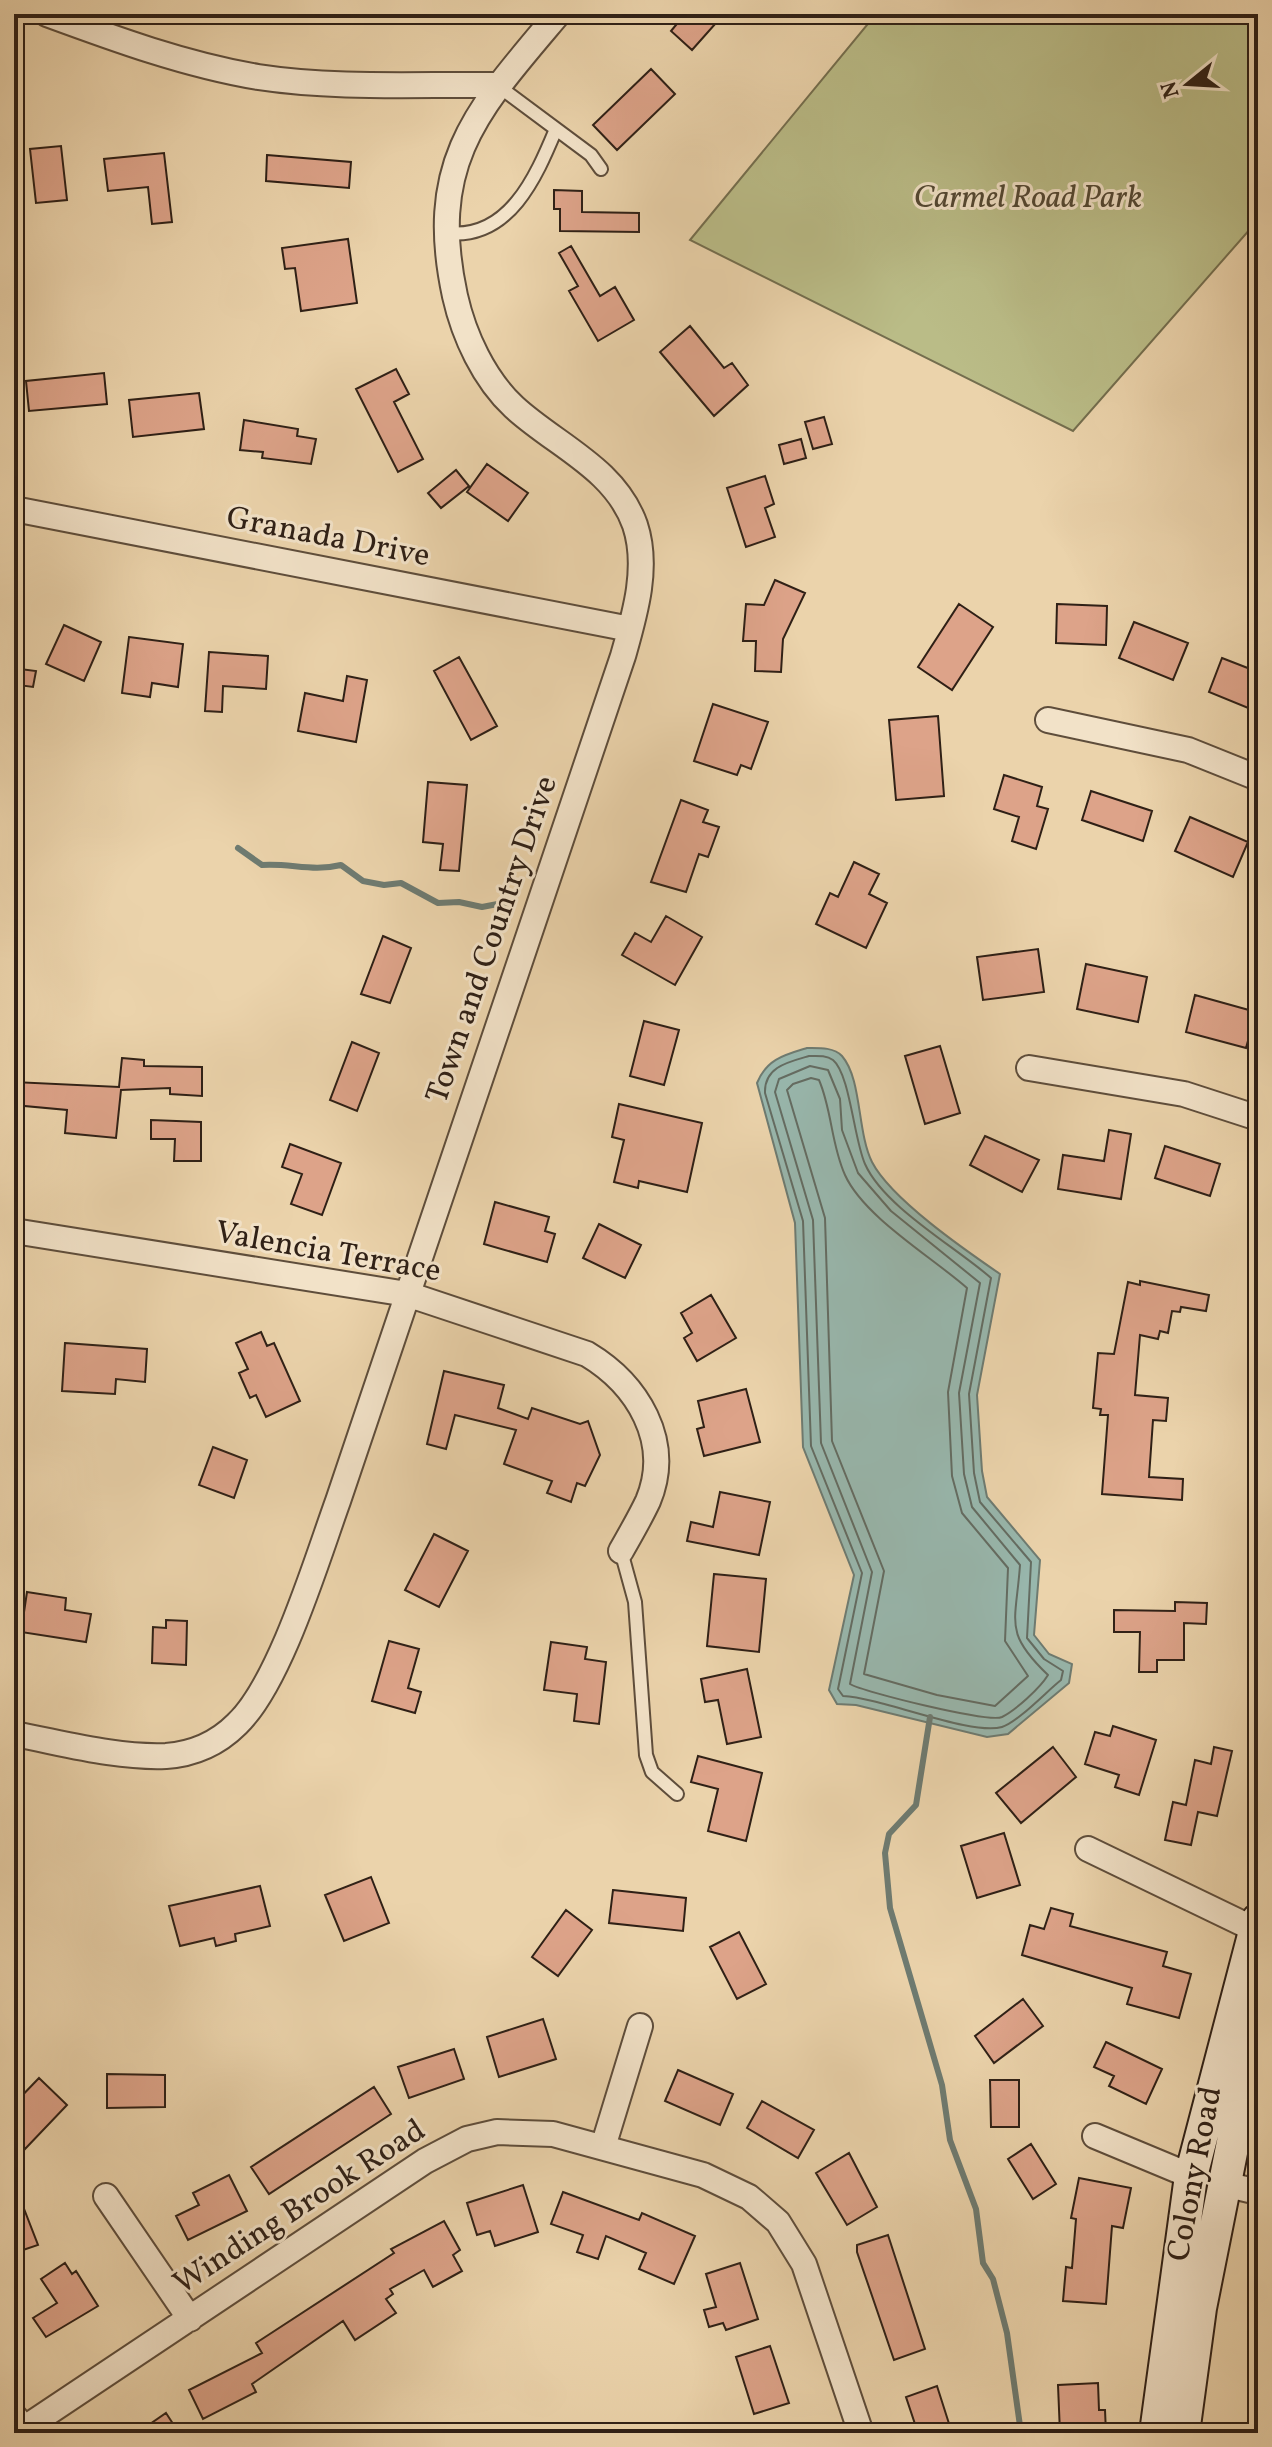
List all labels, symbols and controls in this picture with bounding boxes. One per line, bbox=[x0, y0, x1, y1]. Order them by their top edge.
north arrow bbox=[1148, 44, 1228, 124]
text: N bbox=[1154, 77, 1189, 102]
park label: Carmel Road Park bbox=[914, 177, 1142, 221]
street label: Granada Drive bbox=[223, 497, 433, 579]
street label: Town and Country Drive bbox=[416, 770, 570, 1110]
street label: Valencia Terrace bbox=[212, 1212, 444, 1294]
street label: Colony Road bbox=[1158, 2083, 1234, 2265]
street label: Winding Brook Road bbox=[165, 2110, 435, 2306]

